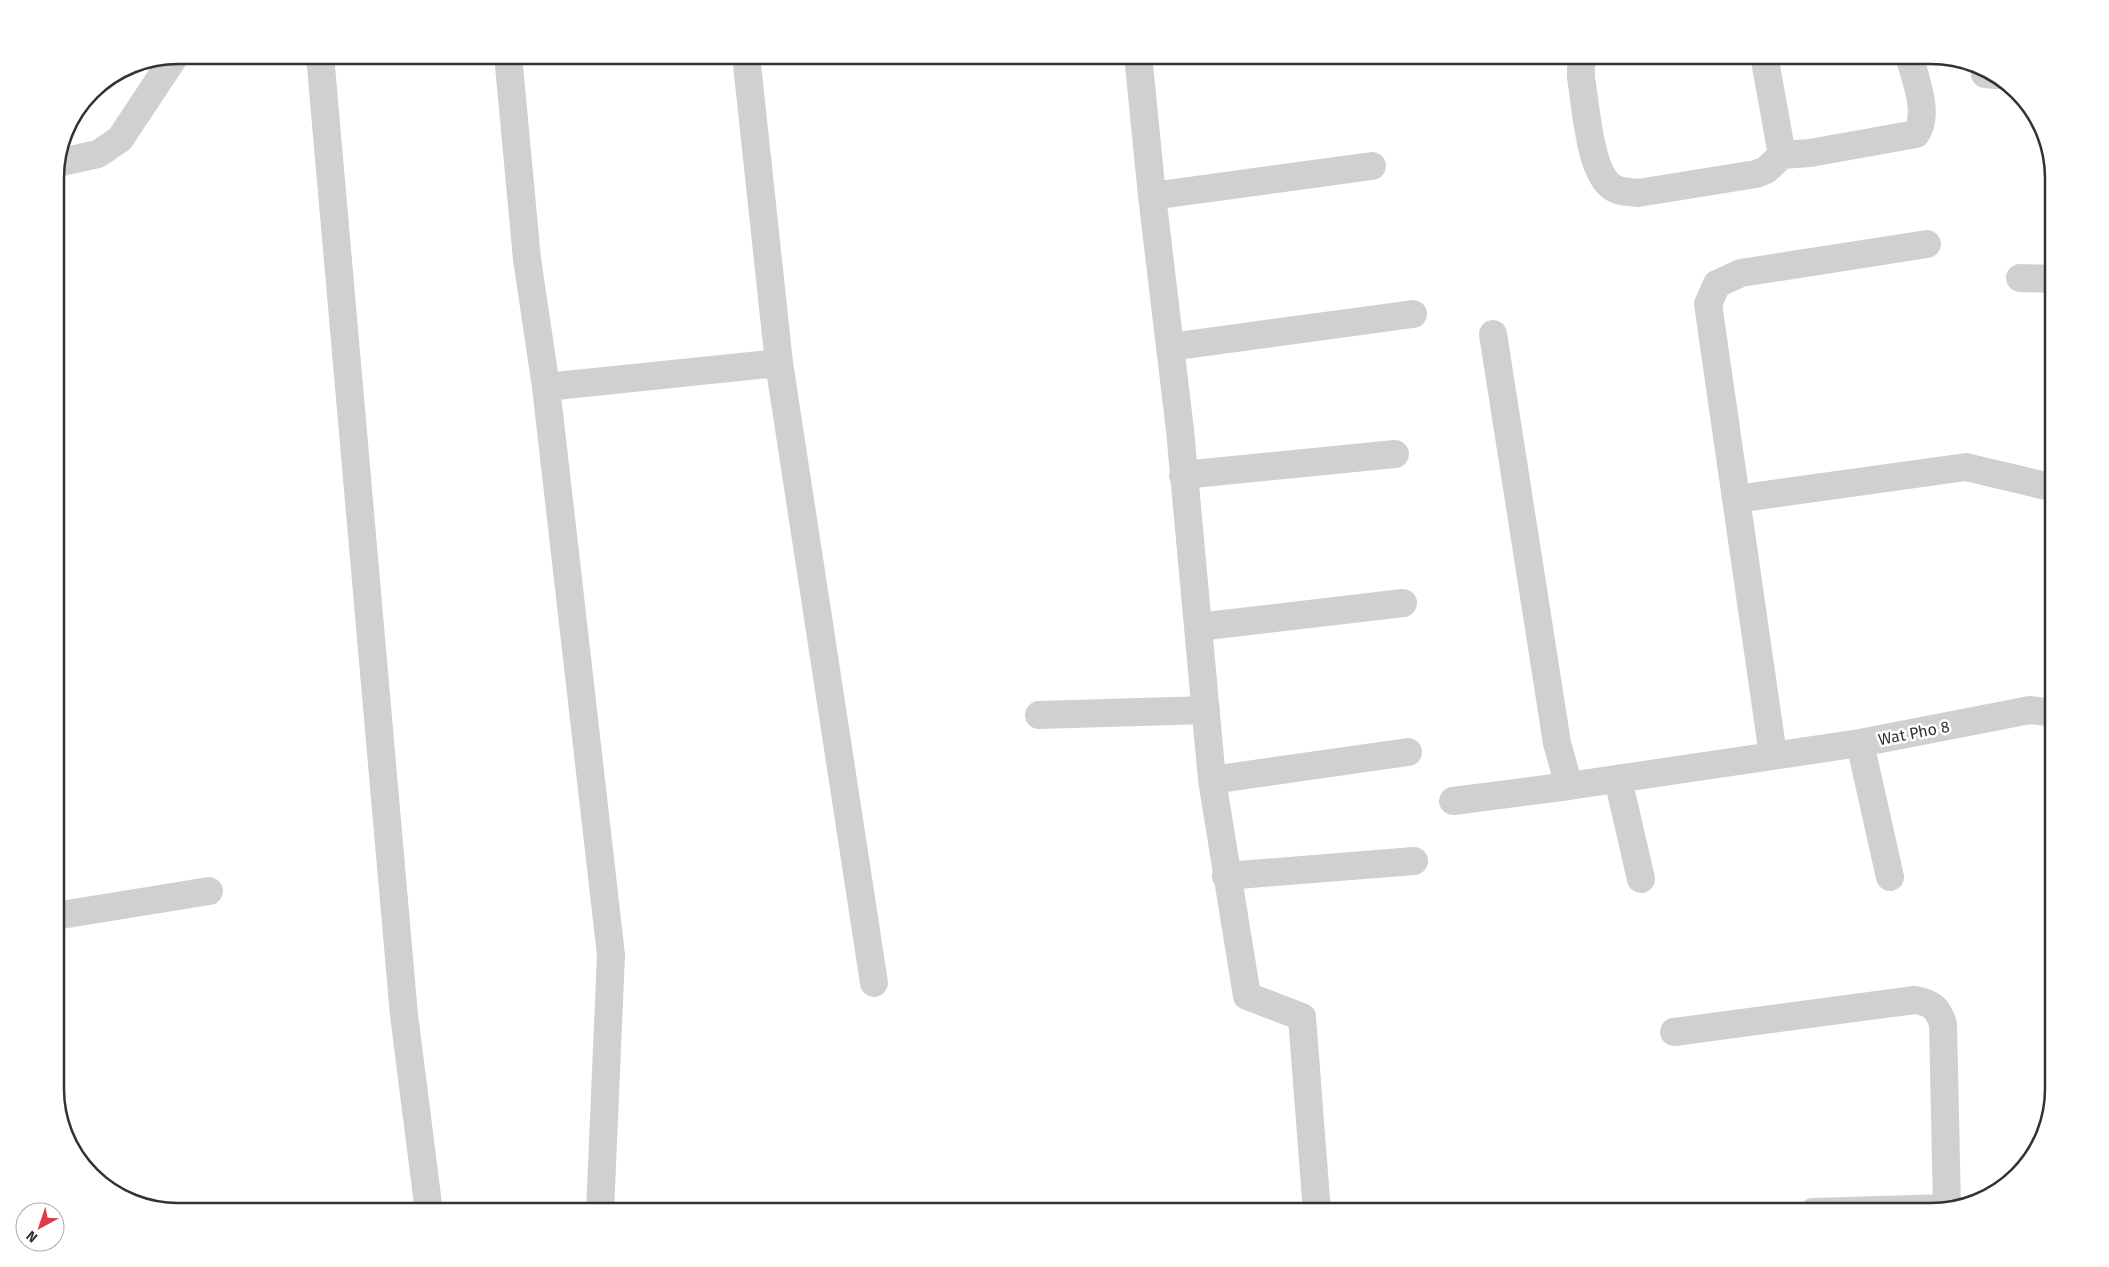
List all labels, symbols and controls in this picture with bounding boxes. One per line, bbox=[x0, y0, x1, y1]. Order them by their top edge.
street label: Wat Pho 8 bbox=[1877, 717, 1951, 749]
north arrow bbox=[15, 1202, 65, 1252]
text: N bbox=[23, 1227, 41, 1246]

